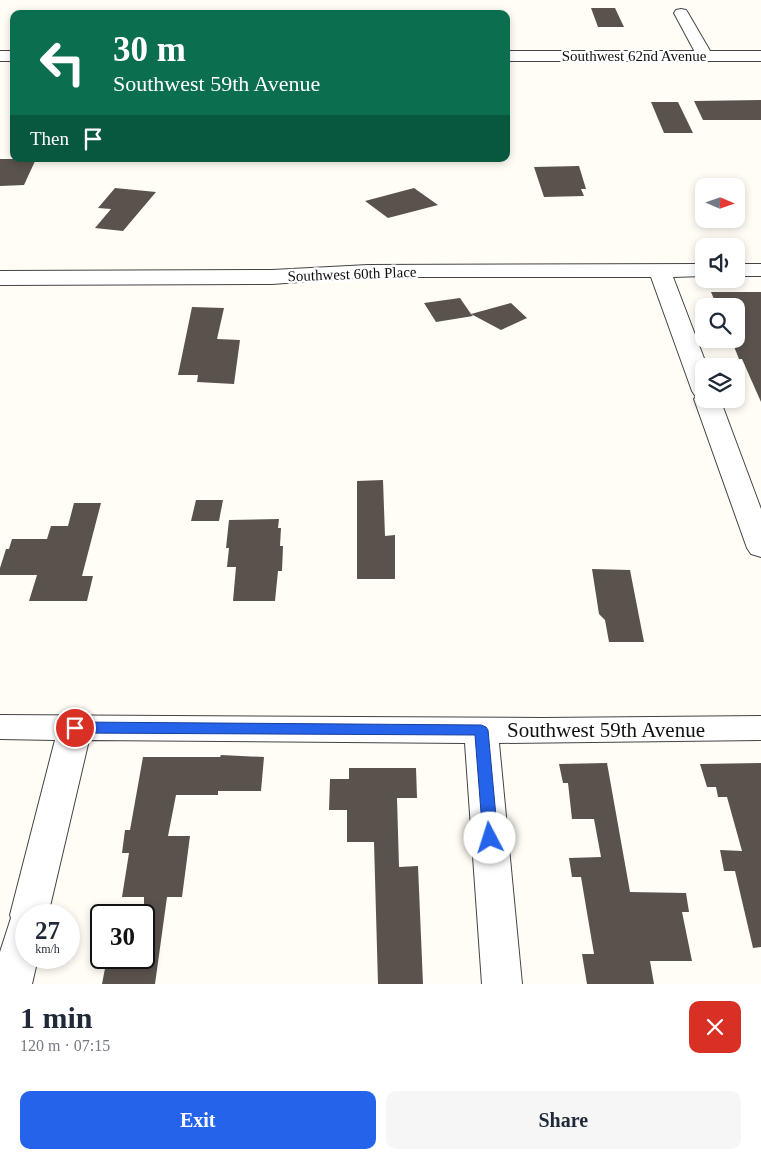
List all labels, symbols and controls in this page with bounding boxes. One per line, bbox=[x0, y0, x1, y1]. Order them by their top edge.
icon: left bbox=[30, 30, 95, 95]
text: 30 m bbox=[113, 30, 186, 69]
street label: Southwest 62nd Avenue bbox=[562, 48, 707, 64]
text: Southwest 59th Avenue bbox=[113, 71, 320, 96]
icon: arrive bbox=[79, 125, 107, 153]
text: Then bbox=[30, 128, 69, 149]
north arrow bbox=[695, 178, 745, 228]
map controls bbox=[695, 178, 745, 408]
button: sound bbox=[695, 238, 745, 288]
street label: Southwest 60th Place bbox=[287, 264, 417, 284]
button: search bbox=[695, 298, 745, 348]
button: layers bbox=[695, 358, 745, 408]
pin bbox=[54, 707, 96, 749]
icon: arrive bbox=[61, 714, 89, 742]
street label: Southwest 59th Avenue bbox=[507, 718, 705, 742]
position arrow bbox=[463, 811, 515, 863]
speed limit sign: 30 bbox=[90, 904, 155, 969]
text: 27 bbox=[35, 917, 60, 944]
text: km/h bbox=[35, 942, 60, 956]
text: 1 min bbox=[20, 1001, 93, 1034]
button: close bbox=[689, 1001, 741, 1053]
text: 120 m · 07:15 bbox=[20, 1037, 110, 1054]
button: Exit bbox=[20, 1091, 376, 1149]
button: Share bbox=[386, 1091, 741, 1149]

